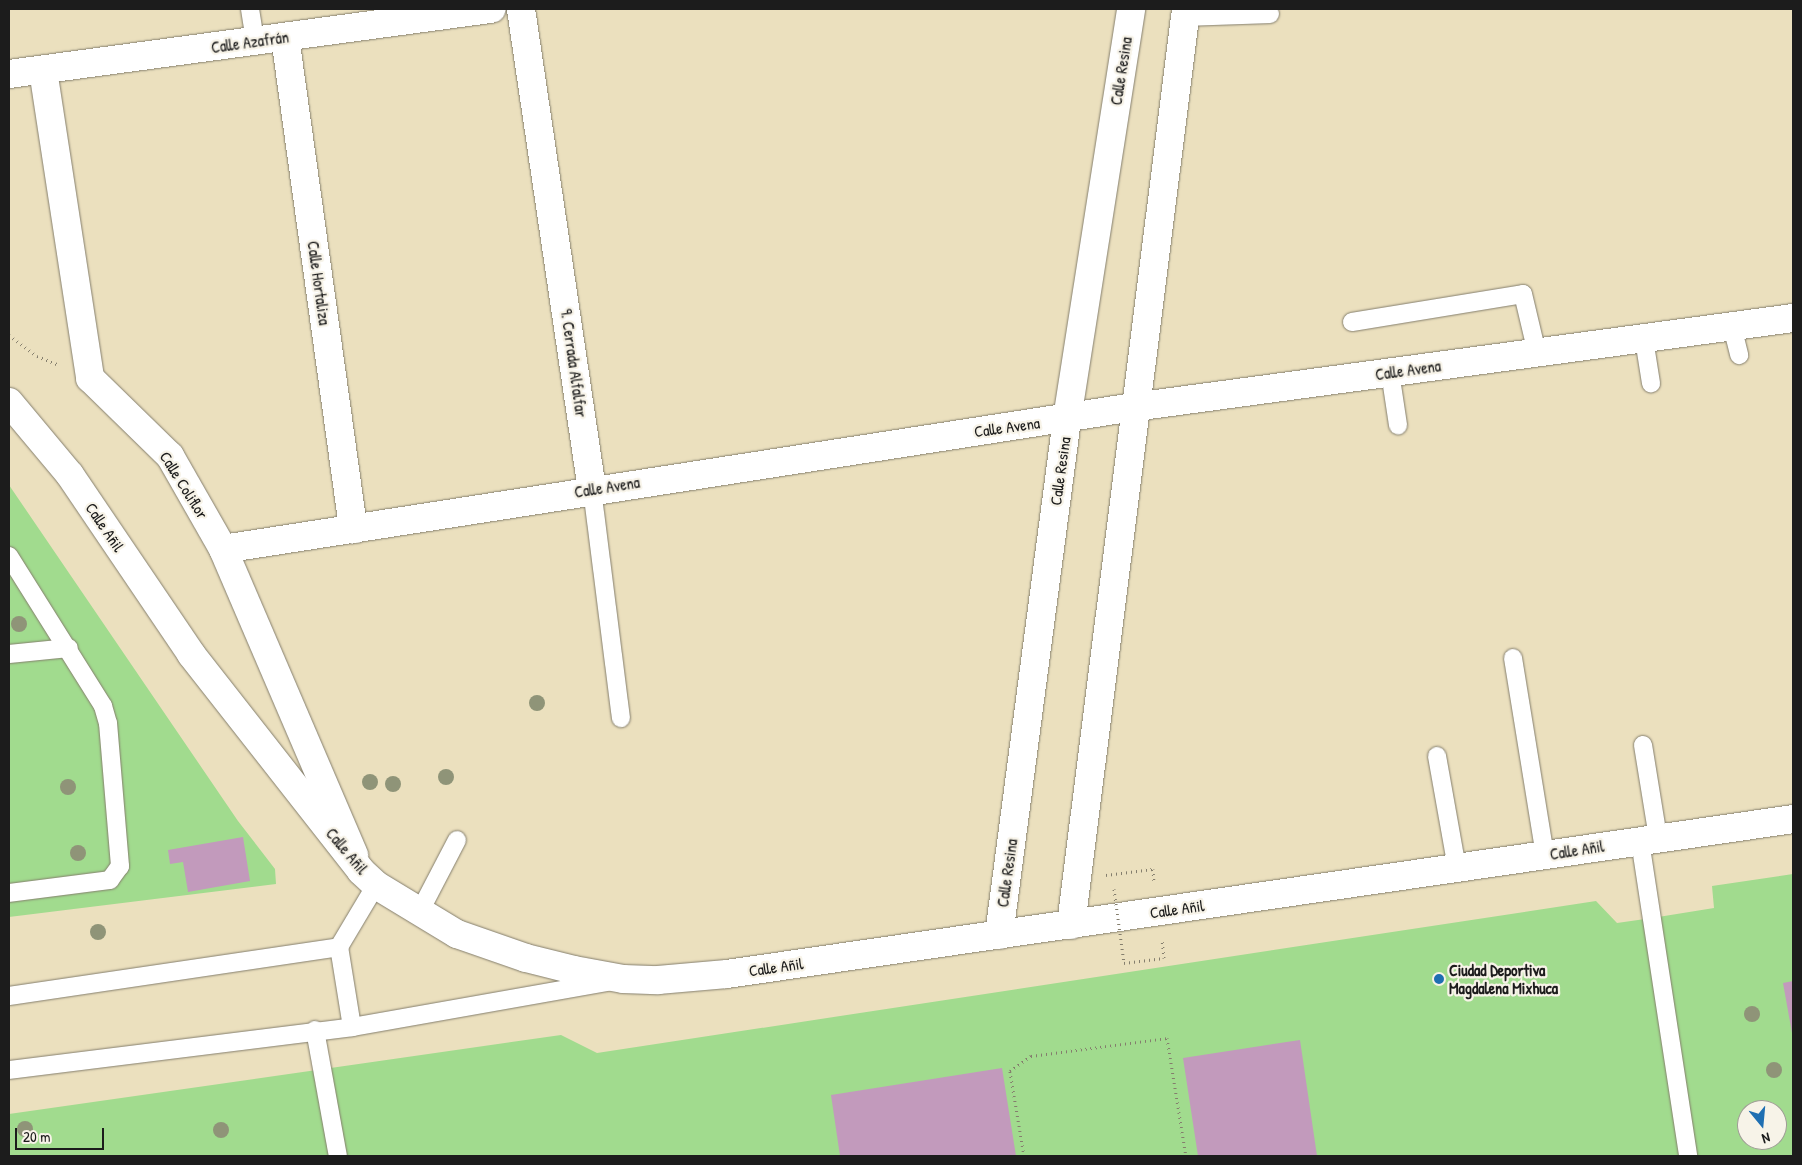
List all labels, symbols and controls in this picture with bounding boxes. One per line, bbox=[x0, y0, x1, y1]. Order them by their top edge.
street label: Calle Azafrán bbox=[210, 27, 290, 57]
street label: Calle Resina bbox=[1106, 35, 1136, 107]
street label: Calle Hortaliza bbox=[304, 240, 334, 326]
street label: 9. Cerrada Alfalfar bbox=[557, 307, 591, 419]
street label: Calle Avena bbox=[1374, 356, 1442, 384]
street label: Calle Avena bbox=[973, 413, 1041, 441]
street label: Calle Resina bbox=[1046, 436, 1074, 506]
street label: Calle Coliflor bbox=[156, 448, 212, 522]
street label: Calle Avena bbox=[573, 472, 641, 502]
street label: Calle Añil bbox=[82, 499, 128, 555]
street label: Calle Añil bbox=[322, 824, 372, 878]
street label: Calle Añil bbox=[1548, 836, 1606, 864]
street label: Calle Resina bbox=[993, 838, 1021, 908]
street label: Calle Añil bbox=[1148, 896, 1206, 922]
street label: Calle Añil bbox=[747, 954, 805, 980]
place label: Ciudad Deportiva Magdalena Mixhuca bbox=[1449, 960, 1558, 998]
marker: Ciudad Deportiva Magdalena Mixhuca bbox=[1433, 973, 1445, 985]
north arrow bbox=[1737, 1100, 1787, 1150]
scale bar bbox=[18, 1118, 106, 1150]
text: 20 m bbox=[23, 1126, 50, 1147]
text: N bbox=[1760, 1129, 1773, 1149]

